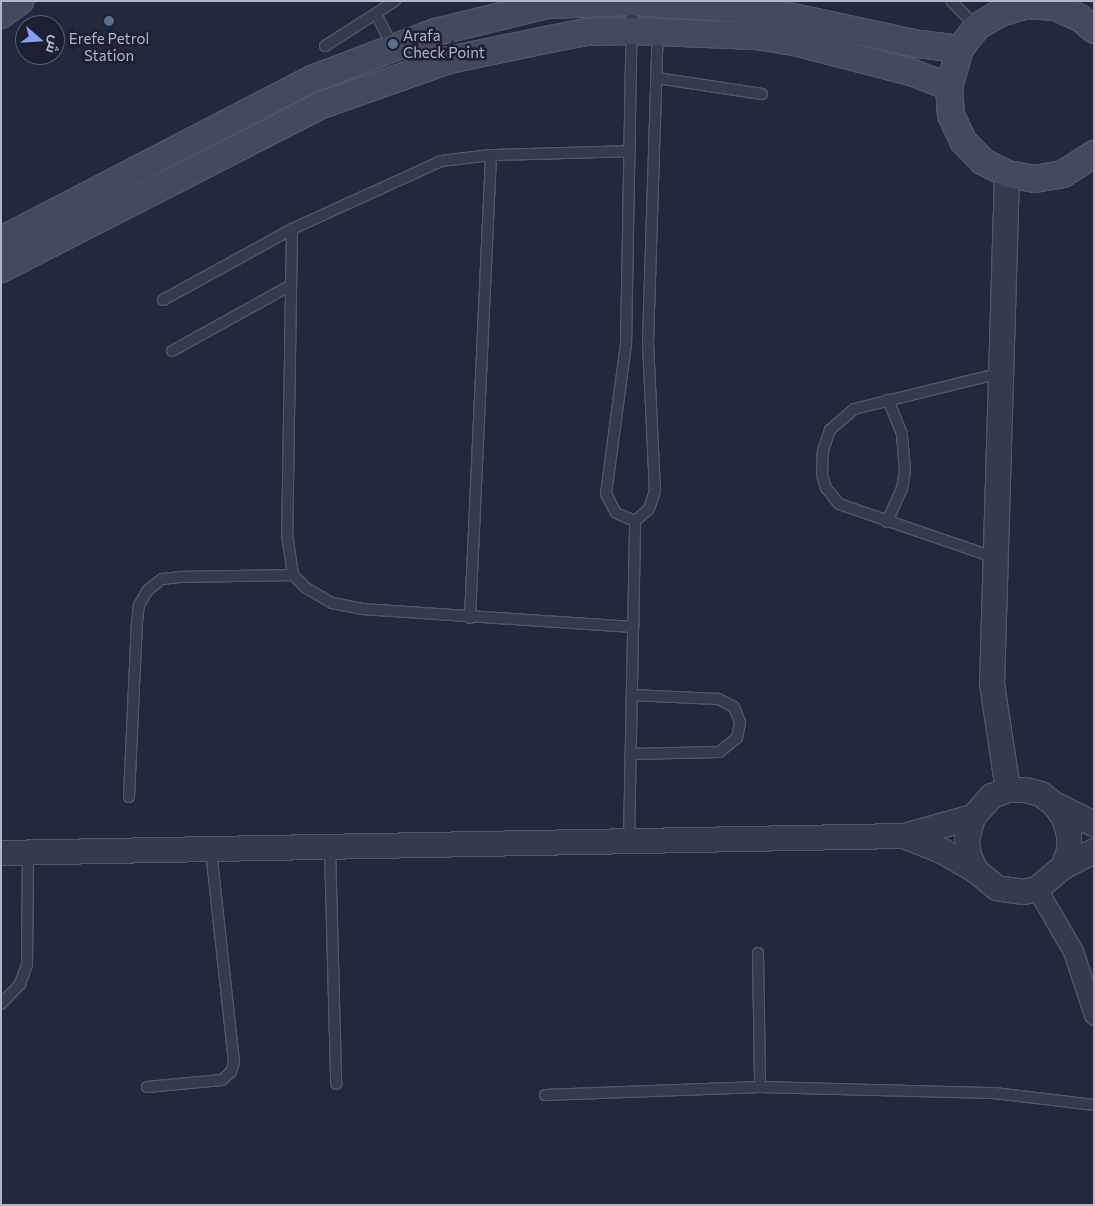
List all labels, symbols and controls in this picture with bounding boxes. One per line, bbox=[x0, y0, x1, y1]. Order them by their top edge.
north arrow bbox=[15, 15, 65, 65]
marker: Erefe Petrol Station bbox=[103, 15, 115, 27]
place label: Arafa Check Point bbox=[403, 26, 485, 61]
place label: Erefe Petrol Station bbox=[69, 29, 149, 64]
text: ش bbox=[43, 33, 65, 56]
marker: Arafa Check Point bbox=[387, 38, 399, 50]

